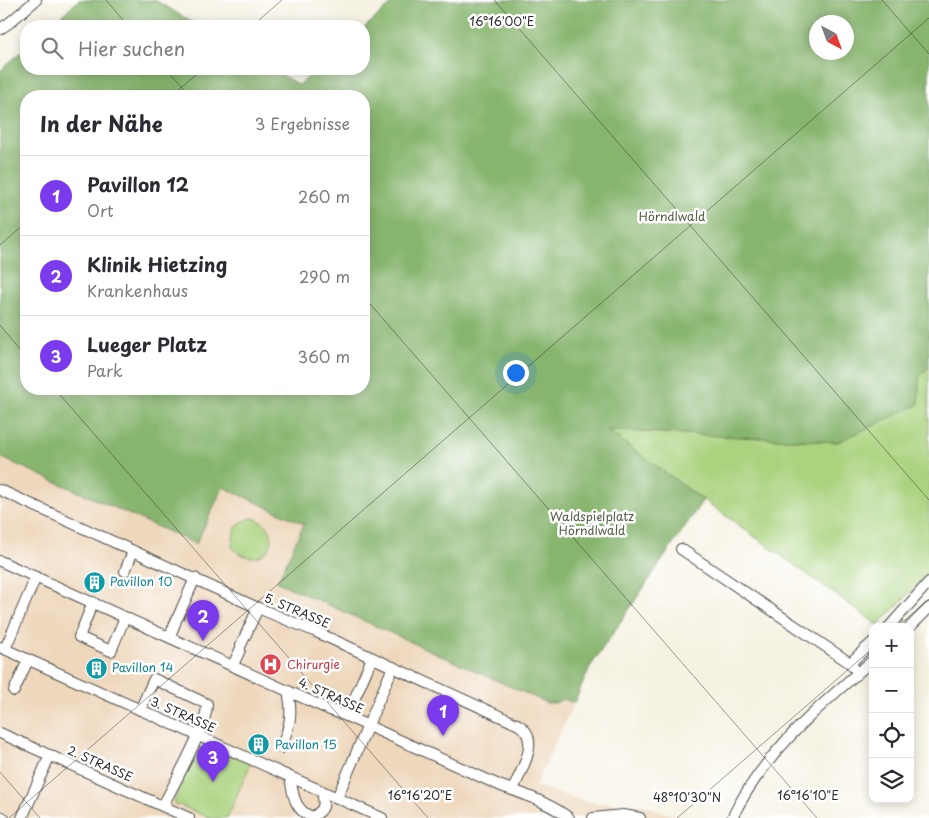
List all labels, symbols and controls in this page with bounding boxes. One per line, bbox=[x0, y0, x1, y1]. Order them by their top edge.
text: 16°16'00"E bbox=[470, 12, 534, 30]
north arrow bbox=[809, 15, 854, 60]
search box bbox=[20, 20, 370, 75]
icon: search bbox=[38, 34, 66, 62]
text: Hier suchen bbox=[78, 34, 185, 62]
text: In der Nähe bbox=[40, 107, 162, 139]
text: 3 Ergebnisse bbox=[255, 111, 350, 135]
text: Pavillon 12 bbox=[87, 170, 189, 198]
text: 1 bbox=[52, 184, 60, 208]
text: 260 m bbox=[298, 184, 350, 208]
text: Ort bbox=[87, 198, 114, 222]
park label: Hörndlwald bbox=[639, 207, 706, 225]
text: Klinik Hietzing bbox=[87, 250, 227, 278]
text: 2 bbox=[50, 264, 62, 288]
text: 290 m bbox=[299, 264, 350, 288]
text: Krankenhaus bbox=[87, 278, 188, 302]
text: Lueger Platz bbox=[87, 330, 207, 358]
text: 3 bbox=[51, 344, 61, 368]
text: 360 m bbox=[298, 344, 350, 368]
text: Park bbox=[87, 358, 123, 382]
your location bbox=[503, 360, 529, 386]
park label: Waldspielplatz Hörndlwald bbox=[550, 507, 634, 539]
building icon: Pavillon 10 bbox=[82, 570, 106, 594]
place label: Pavillon 10 bbox=[110, 572, 172, 590]
street label: 5. STRASSE bbox=[262, 588, 333, 632]
pin: 2 bbox=[187, 600, 219, 641]
map controls bbox=[869, 623, 914, 803]
button: + bbox=[869, 623, 914, 668]
hospital icon: Chirurgie bbox=[259, 653, 283, 677]
place label: Chirurgie bbox=[287, 655, 340, 673]
building icon: Pavillon 14 bbox=[84, 656, 108, 680]
place label: Pavillon 14 bbox=[112, 658, 173, 676]
button: − bbox=[869, 668, 914, 713]
street label: 4. STRASSE bbox=[296, 673, 367, 718]
street label: 3. STRASSE bbox=[148, 692, 219, 737]
pin: 1 bbox=[427, 695, 459, 736]
button: locate bbox=[869, 713, 914, 758]
building icon: Pavillon 15 bbox=[247, 733, 271, 757]
place label: Pavillon 15 bbox=[275, 735, 337, 753]
street label: 2. STRASSE bbox=[65, 741, 136, 786]
pin: 3 bbox=[197, 741, 229, 782]
button: layers bbox=[869, 758, 914, 803]
text: 16°16'20"E bbox=[388, 786, 452, 804]
text: 16°16'10"E bbox=[777, 786, 839, 804]
text: 48°10'30"N bbox=[653, 788, 721, 806]

